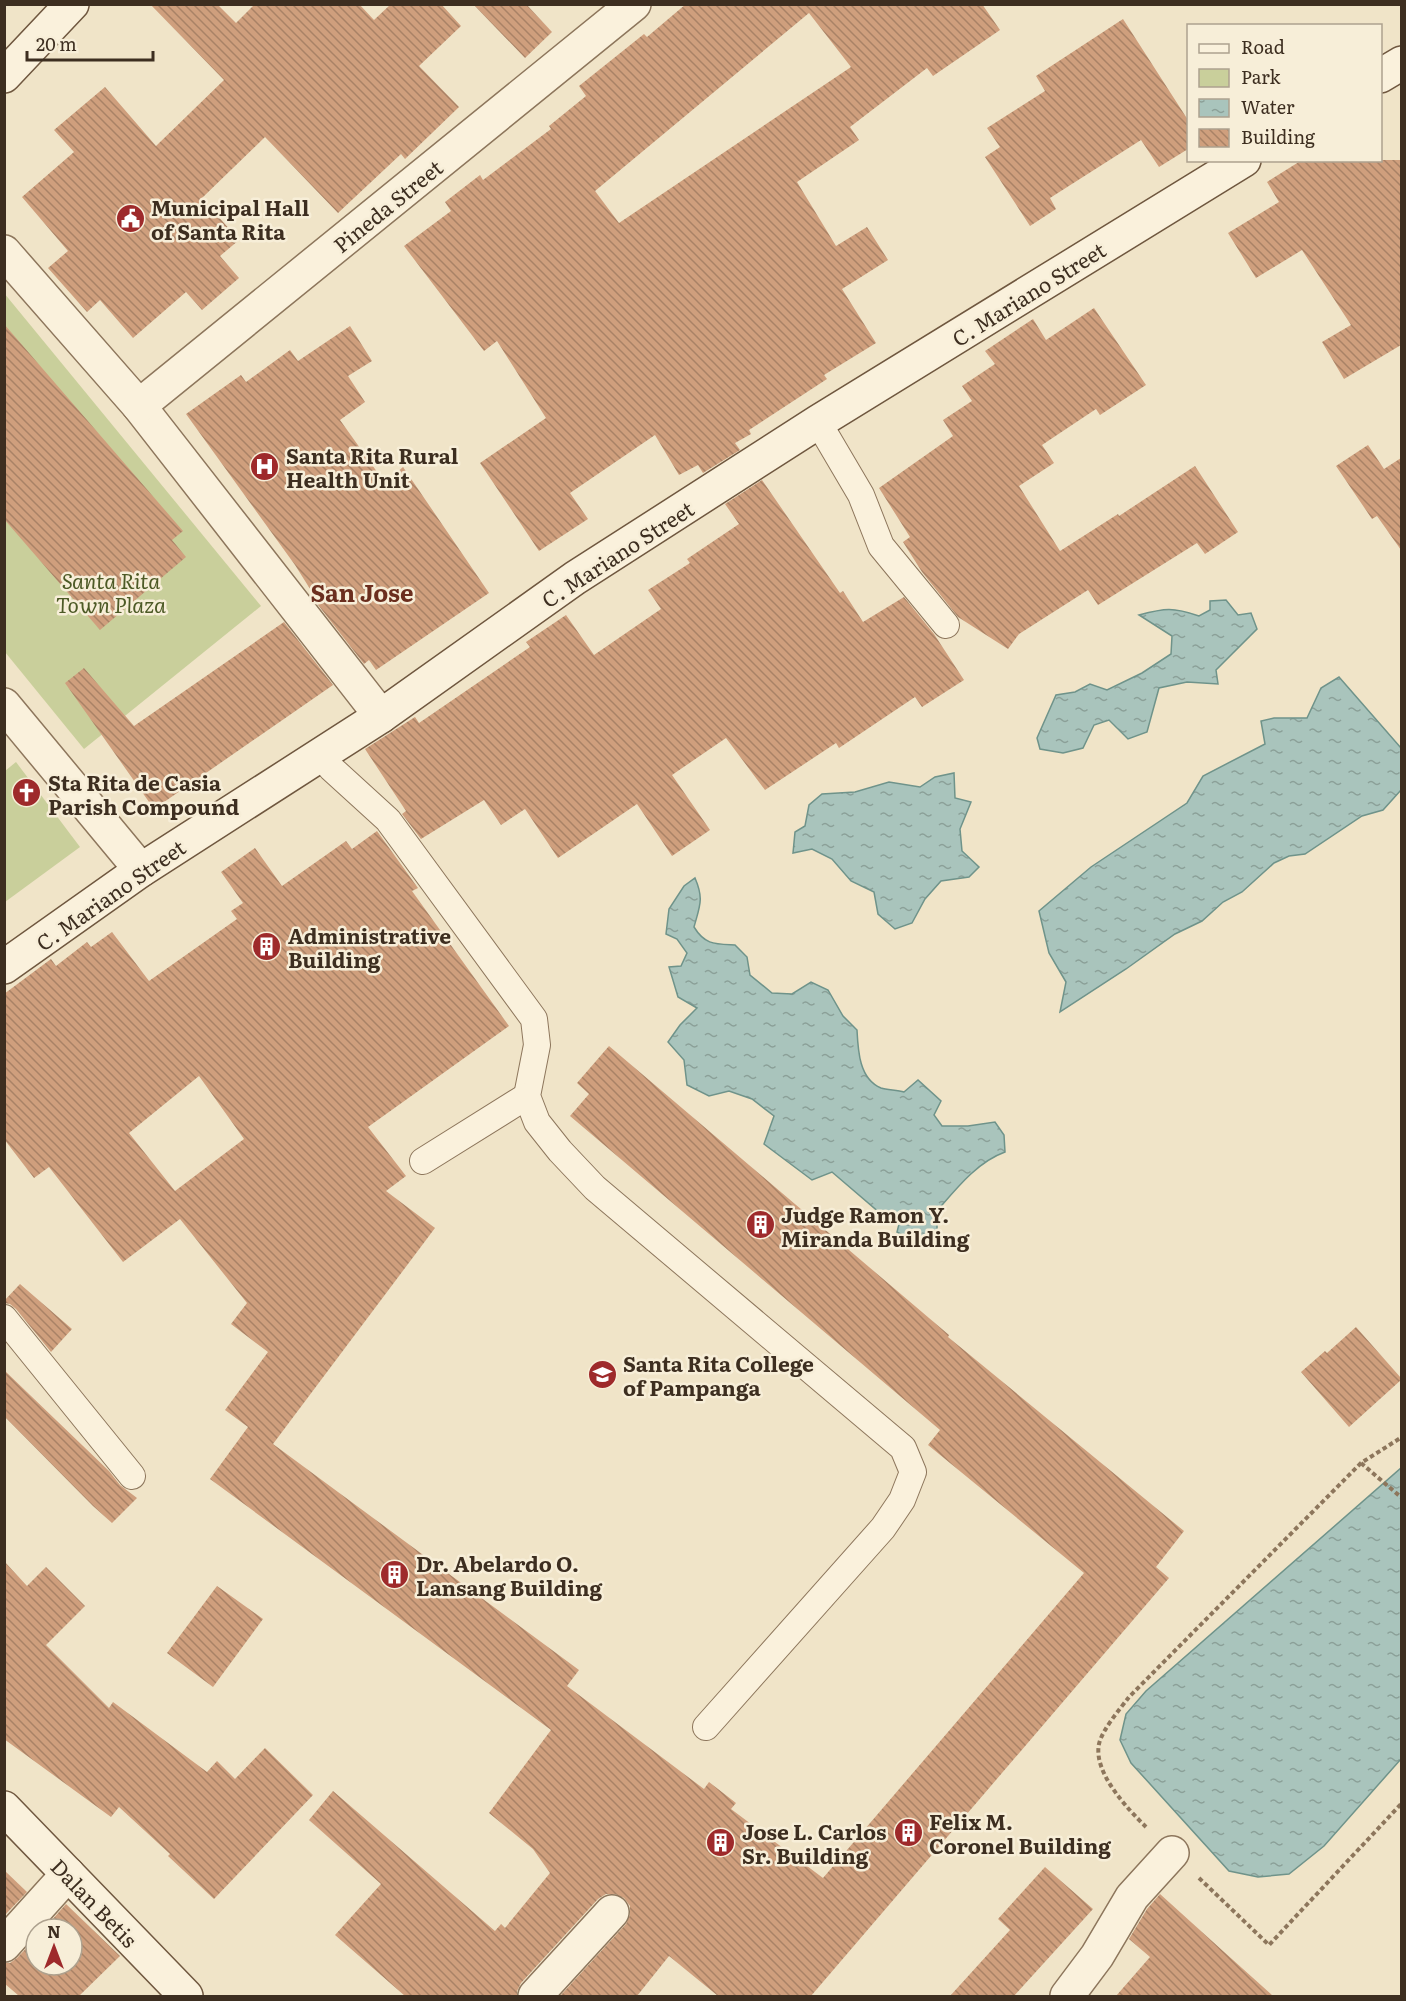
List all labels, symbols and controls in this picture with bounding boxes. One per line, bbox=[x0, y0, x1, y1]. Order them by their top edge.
scale bar bbox=[27, 24, 153, 62]
legend bbox=[1187, 24, 1382, 162]
text: 20 m bbox=[36, 30, 77, 57]
text: Road bbox=[1241, 33, 1285, 60]
text: Park bbox=[1241, 63, 1282, 90]
text: Water bbox=[1241, 93, 1295, 120]
text: Building bbox=[1241, 123, 1316, 150]
street label: Pineda Street bbox=[326, 151, 449, 259]
place label: Municipal Hall of Santa Rita bbox=[151, 191, 310, 246]
public building icon: Municipal Hall of Santa Rita bbox=[114, 202, 146, 234]
street label: C. Mariano Street bbox=[945, 233, 1111, 353]
place label: Santa Rita Rural Health Unit bbox=[286, 439, 459, 494]
hospital icon: Santa Rita Rural Health Unit bbox=[249, 450, 281, 482]
street label: C. Mariano Street bbox=[535, 492, 700, 614]
park label: Santa Rita Town Plaza bbox=[56, 564, 166, 619]
district label: San Jose bbox=[310, 574, 414, 609]
place label: Sta Rita de Casia Parish Compound bbox=[48, 766, 240, 821]
church icon: Sta Rita de Casia Parish Compound bbox=[11, 777, 43, 809]
street label: C. Mariano Street bbox=[29, 831, 191, 957]
place label: Administrative Building bbox=[288, 919, 451, 974]
building icon: Administrative Building bbox=[251, 930, 283, 962]
place label: Judge Ramon Y. Miranda Building bbox=[781, 1198, 970, 1253]
building icon: Judge Ramon Y. Miranda Building bbox=[744, 1209, 776, 1241]
place label: Santa Rita College of Pampanga bbox=[623, 1347, 814, 1402]
school or university icon: Santa Rita College of Pampanga bbox=[586, 1358, 618, 1390]
place label: Dr. Abelardo O. Lansang Building bbox=[416, 1547, 603, 1602]
building icon: Dr. Abelardo O. Lansang Building bbox=[379, 1558, 411, 1590]
place label: Felix M. Coronel Building bbox=[929, 1805, 1111, 1860]
place label: Jose L. Carlos Sr. Building bbox=[742, 1815, 886, 1870]
building icon: Felix M. Coronel Building bbox=[892, 1816, 924, 1848]
building icon: Jose L. Carlos Sr. Building bbox=[705, 1826, 737, 1858]
street label: Dalan Betis bbox=[45, 1851, 145, 1953]
north arrow bbox=[24, 1917, 84, 1977]
text: N bbox=[47, 1919, 61, 1943]

